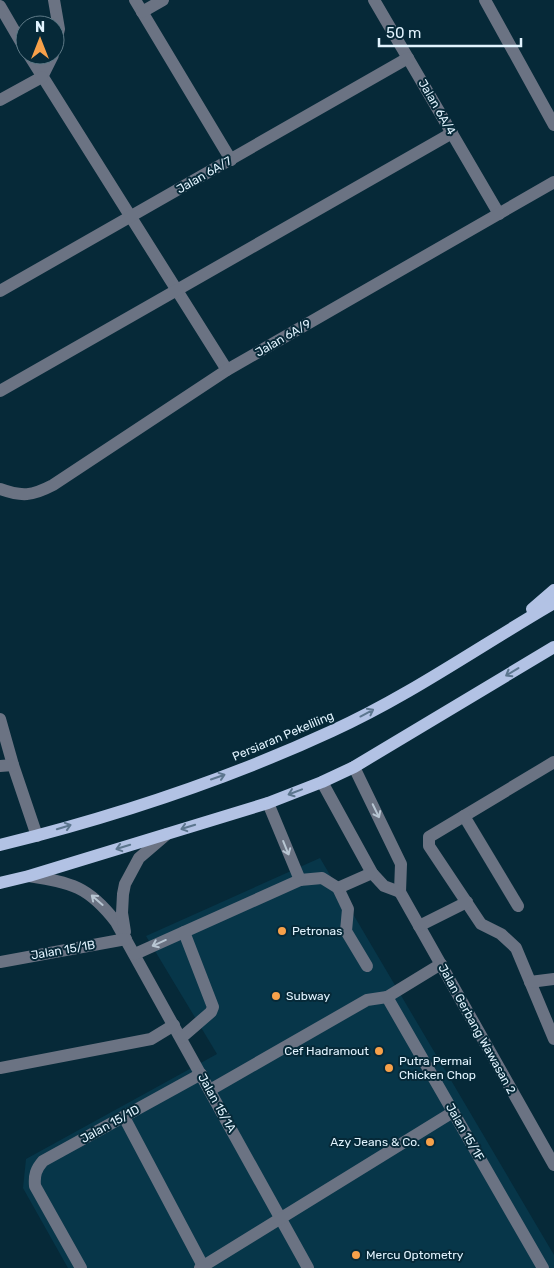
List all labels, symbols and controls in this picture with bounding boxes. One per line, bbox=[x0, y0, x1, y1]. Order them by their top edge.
north arrow bbox=[15, 15, 65, 65]
scale bar bbox=[379, 15, 522, 47]
text: N bbox=[35, 19, 45, 36]
text: 50 m bbox=[386, 24, 421, 42]
street label: Jalan 6A/4 bbox=[415, 77, 459, 138]
street label: Jalan 6A/7 bbox=[174, 154, 234, 196]
street label: Jalan 6A/9 bbox=[253, 316, 313, 360]
one-way arrow bbox=[506, 668, 520, 678]
street label: Persiaran Pekeliling bbox=[230, 708, 336, 764]
one-way arrow bbox=[360, 708, 375, 718]
one-way arrow bbox=[210, 772, 226, 781]
one-way arrow bbox=[288, 788, 303, 798]
one-way arrow bbox=[371, 803, 381, 818]
one-way arrow bbox=[56, 822, 72, 832]
one-way arrow bbox=[180, 823, 196, 832]
one-way arrow bbox=[282, 840, 292, 855]
one-way arrow bbox=[115, 843, 131, 852]
one-way arrow bbox=[90, 895, 103, 906]
place label: Petronas bbox=[292, 924, 342, 938]
marker: Petronas bbox=[276, 925, 288, 937]
street label: Jalan 15/1B bbox=[30, 937, 96, 963]
one-way arrow bbox=[152, 939, 167, 949]
street label: Jalan Gerbang Wawasan 2 bbox=[435, 962, 519, 1096]
place label: Subway bbox=[286, 989, 331, 1003]
marker: Subway bbox=[270, 990, 282, 1002]
place label: Cef Hadramout bbox=[284, 1044, 369, 1058]
marker: Cef Hadramout bbox=[373, 1045, 385, 1057]
place label: Putra Permai Chicken Chop bbox=[399, 1054, 476, 1082]
marker: Putra Permai Chicken Chop bbox=[383, 1062, 395, 1074]
street label: Jalan 15/1A bbox=[195, 1071, 239, 1135]
street label: Jalan 15/1F bbox=[443, 1101, 487, 1163]
street label: Jalan 15/1D bbox=[78, 1102, 142, 1146]
place label: Azy Jeans & Co. bbox=[330, 1135, 420, 1149]
marker: Azy Jeans & Co. bbox=[424, 1136, 436, 1148]
place label: Mercu Optometry bbox=[366, 1248, 464, 1262]
marker: Mercu Optometry bbox=[350, 1249, 362, 1261]

